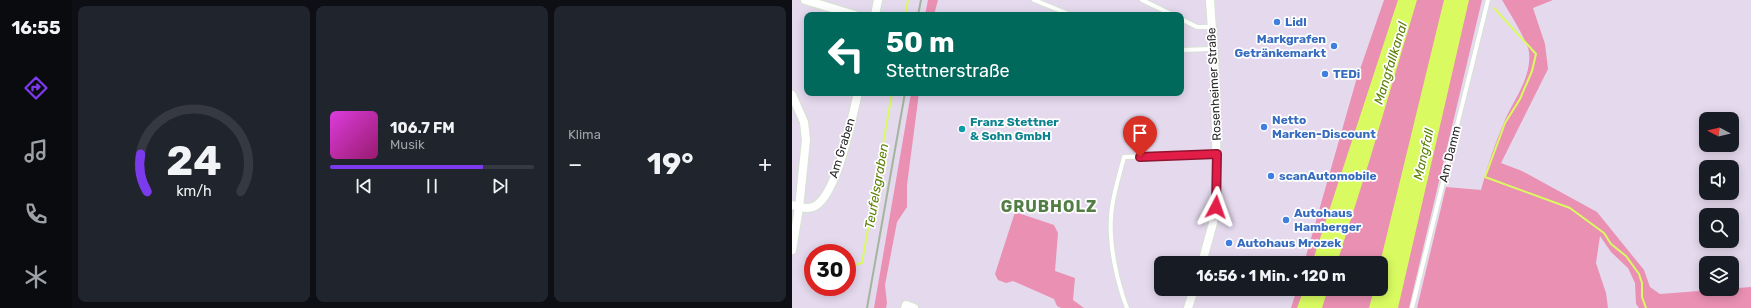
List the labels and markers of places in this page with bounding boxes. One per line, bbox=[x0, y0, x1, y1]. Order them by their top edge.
place label: Lidl bbox=[1285, 15, 1307, 29]
marker: Lidl bbox=[1272, 17, 1282, 27]
place label: Markgrafen Getränkemarkt bbox=[1234, 32, 1326, 60]
marker: Markgrafen Getränkemarkt bbox=[1329, 41, 1339, 51]
place label: TEDi bbox=[1333, 67, 1360, 81]
marker: TEDi bbox=[1320, 69, 1330, 79]
place label: Netto Marken-Discount bbox=[1272, 113, 1376, 141]
place label: Franz Stettner & Sohn GmbH bbox=[970, 115, 1059, 143]
pin bbox=[1123, 116, 1157, 157]
marker: Netto Marken-Discount bbox=[1259, 122, 1269, 132]
marker: Franz Stettner & Sohn GmbH bbox=[957, 124, 967, 134]
place label: scanAutomobile bbox=[1279, 169, 1377, 183]
marker: scanAutomobile bbox=[1266, 171, 1276, 181]
place label: Autohaus Hamberger bbox=[1294, 206, 1362, 234]
marker: Autohaus Hamberger bbox=[1281, 215, 1291, 225]
place label: Autohaus Mrozek bbox=[1237, 236, 1341, 250]
marker: Autohaus Mrozek bbox=[1224, 238, 1234, 248]

